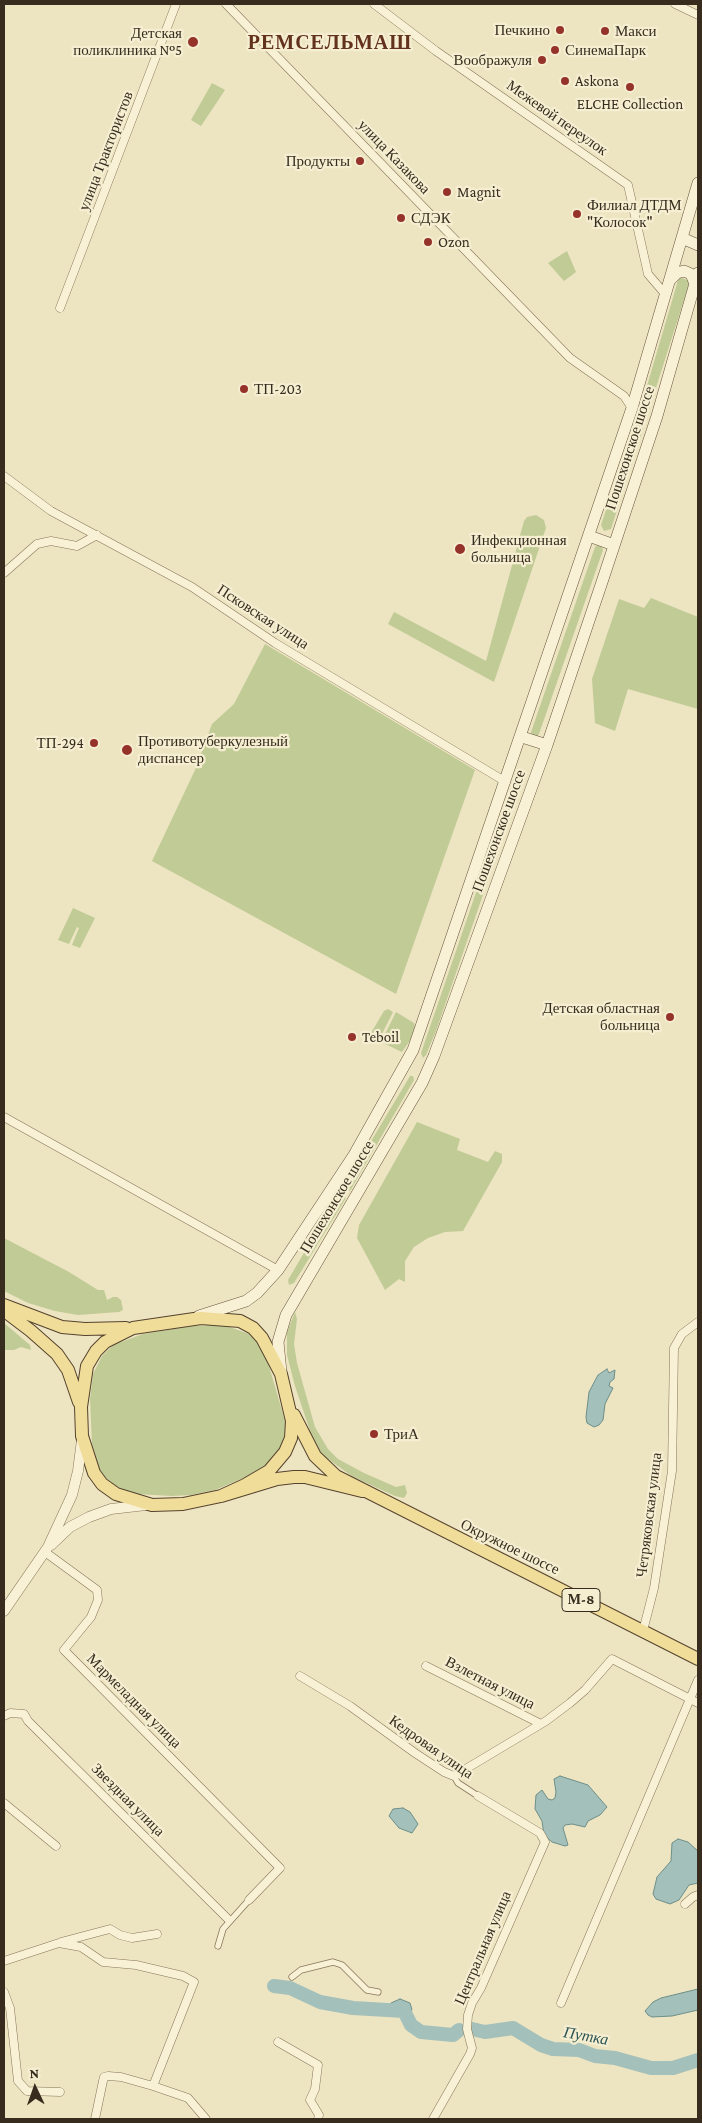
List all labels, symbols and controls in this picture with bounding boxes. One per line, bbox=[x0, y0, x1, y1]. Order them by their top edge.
place label: Печкино bbox=[494, 21, 550, 39]
place label: Макси bbox=[615, 22, 657, 40]
place label: Детская поликлиника №5 bbox=[73, 24, 182, 59]
marker: Печкино bbox=[554, 24, 566, 36]
marker: Макси bbox=[599, 25, 611, 37]
district label: РЕМСЕЛЬМАШ bbox=[246, 31, 414, 55]
marker: Детская поликлиника №5 bbox=[186, 35, 200, 49]
place label: СинемаПарк bbox=[565, 41, 646, 59]
marker: СинемаПарк bbox=[549, 44, 561, 56]
place label: Воображуля bbox=[454, 51, 532, 69]
marker: Воображуля bbox=[536, 54, 548, 66]
place label: Askona bbox=[575, 72, 619, 90]
marker: Askona bbox=[559, 75, 571, 87]
street label: Межевой переулок bbox=[503, 76, 611, 160]
marker: ELCHE Collection bbox=[624, 81, 636, 93]
street label: улица Трактористов bbox=[75, 89, 137, 213]
place label: ELCHE Collection bbox=[577, 95, 683, 113]
street label: улица Казакова bbox=[354, 116, 434, 198]
place label: Продукты bbox=[286, 152, 350, 170]
marker: Продукты bbox=[354, 155, 366, 167]
place label: Magnit bbox=[457, 183, 501, 201]
marker: Magnit bbox=[441, 186, 453, 198]
place label: Филиал ДТДМ "Колосок" bbox=[587, 196, 681, 231]
marker: Филиал ДТДМ "Колосок" bbox=[571, 208, 583, 220]
place label: СДЭК bbox=[411, 209, 451, 227]
marker: СДЭК bbox=[395, 212, 407, 224]
place label: Ozon bbox=[438, 233, 470, 251]
marker: Ozon bbox=[422, 236, 434, 248]
place label: ТП-203 bbox=[254, 380, 302, 398]
marker: ТП-203 bbox=[238, 383, 250, 395]
street label: Пошехонское шоссе bbox=[602, 384, 658, 512]
place label: Инфекционная больница bbox=[471, 531, 567, 566]
marker: Инфекционная больница bbox=[453, 542, 467, 556]
street label: Псковская улица bbox=[214, 581, 312, 653]
place label: Противотуберкулезный диспансер bbox=[138, 732, 288, 767]
place label: ТП-294 bbox=[36, 734, 84, 752]
marker: ТП-294 bbox=[88, 737, 100, 749]
marker: Противотуберкулезный диспансер bbox=[120, 743, 134, 757]
street label: Пошехонское шоссе bbox=[469, 767, 529, 895]
place label: Детская областная больница bbox=[542, 999, 660, 1034]
marker: Детская областная больница bbox=[664, 1011, 676, 1023]
place label: Teboil bbox=[362, 1028, 399, 1046]
marker: Teboil bbox=[346, 1031, 358, 1043]
street label: Пошехонское шоссе bbox=[296, 1137, 378, 1257]
place label: ТриА bbox=[384, 1425, 419, 1443]
marker: ТриА bbox=[368, 1428, 380, 1440]
street label: Четряковская улица bbox=[632, 1452, 666, 1578]
street label: Окружное шоссе bbox=[458, 1515, 562, 1579]
road number: М-8 bbox=[562, 1588, 600, 1612]
street label: Мармеладная улица bbox=[83, 1650, 185, 1752]
street label: Взлетная улица bbox=[442, 1653, 538, 1713]
street label: Кедровая улица bbox=[385, 1711, 477, 1783]
street label: Звездная улица bbox=[88, 1760, 168, 1840]
street label: Центральная улица bbox=[451, 1888, 515, 2008]
water label: Путка bbox=[562, 2023, 610, 2049]
north arrow bbox=[10, 2063, 60, 2113]
text: N bbox=[29, 2065, 39, 2081]

